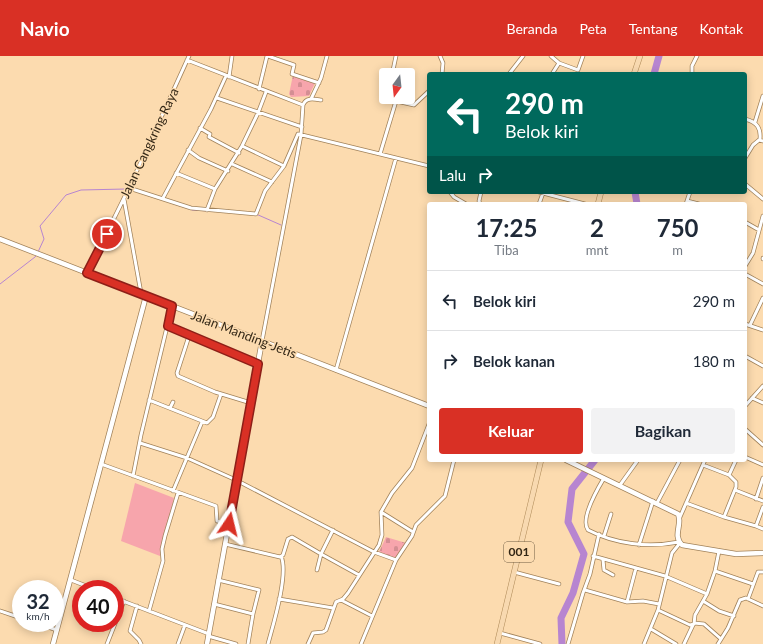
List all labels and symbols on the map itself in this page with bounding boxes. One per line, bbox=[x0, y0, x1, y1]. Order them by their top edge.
north arrow bbox=[379, 68, 415, 104]
street label: Jalan Cangkring Raya bbox=[116, 85, 182, 201]
pin bbox=[90, 217, 124, 251]
street label: Jalan Manding-Jetis bbox=[189, 307, 299, 362]
position arrow bbox=[208, 503, 250, 545]
road number: 001 bbox=[504, 542, 534, 562]
speed limit sign: 40 bbox=[72, 580, 124, 632]

